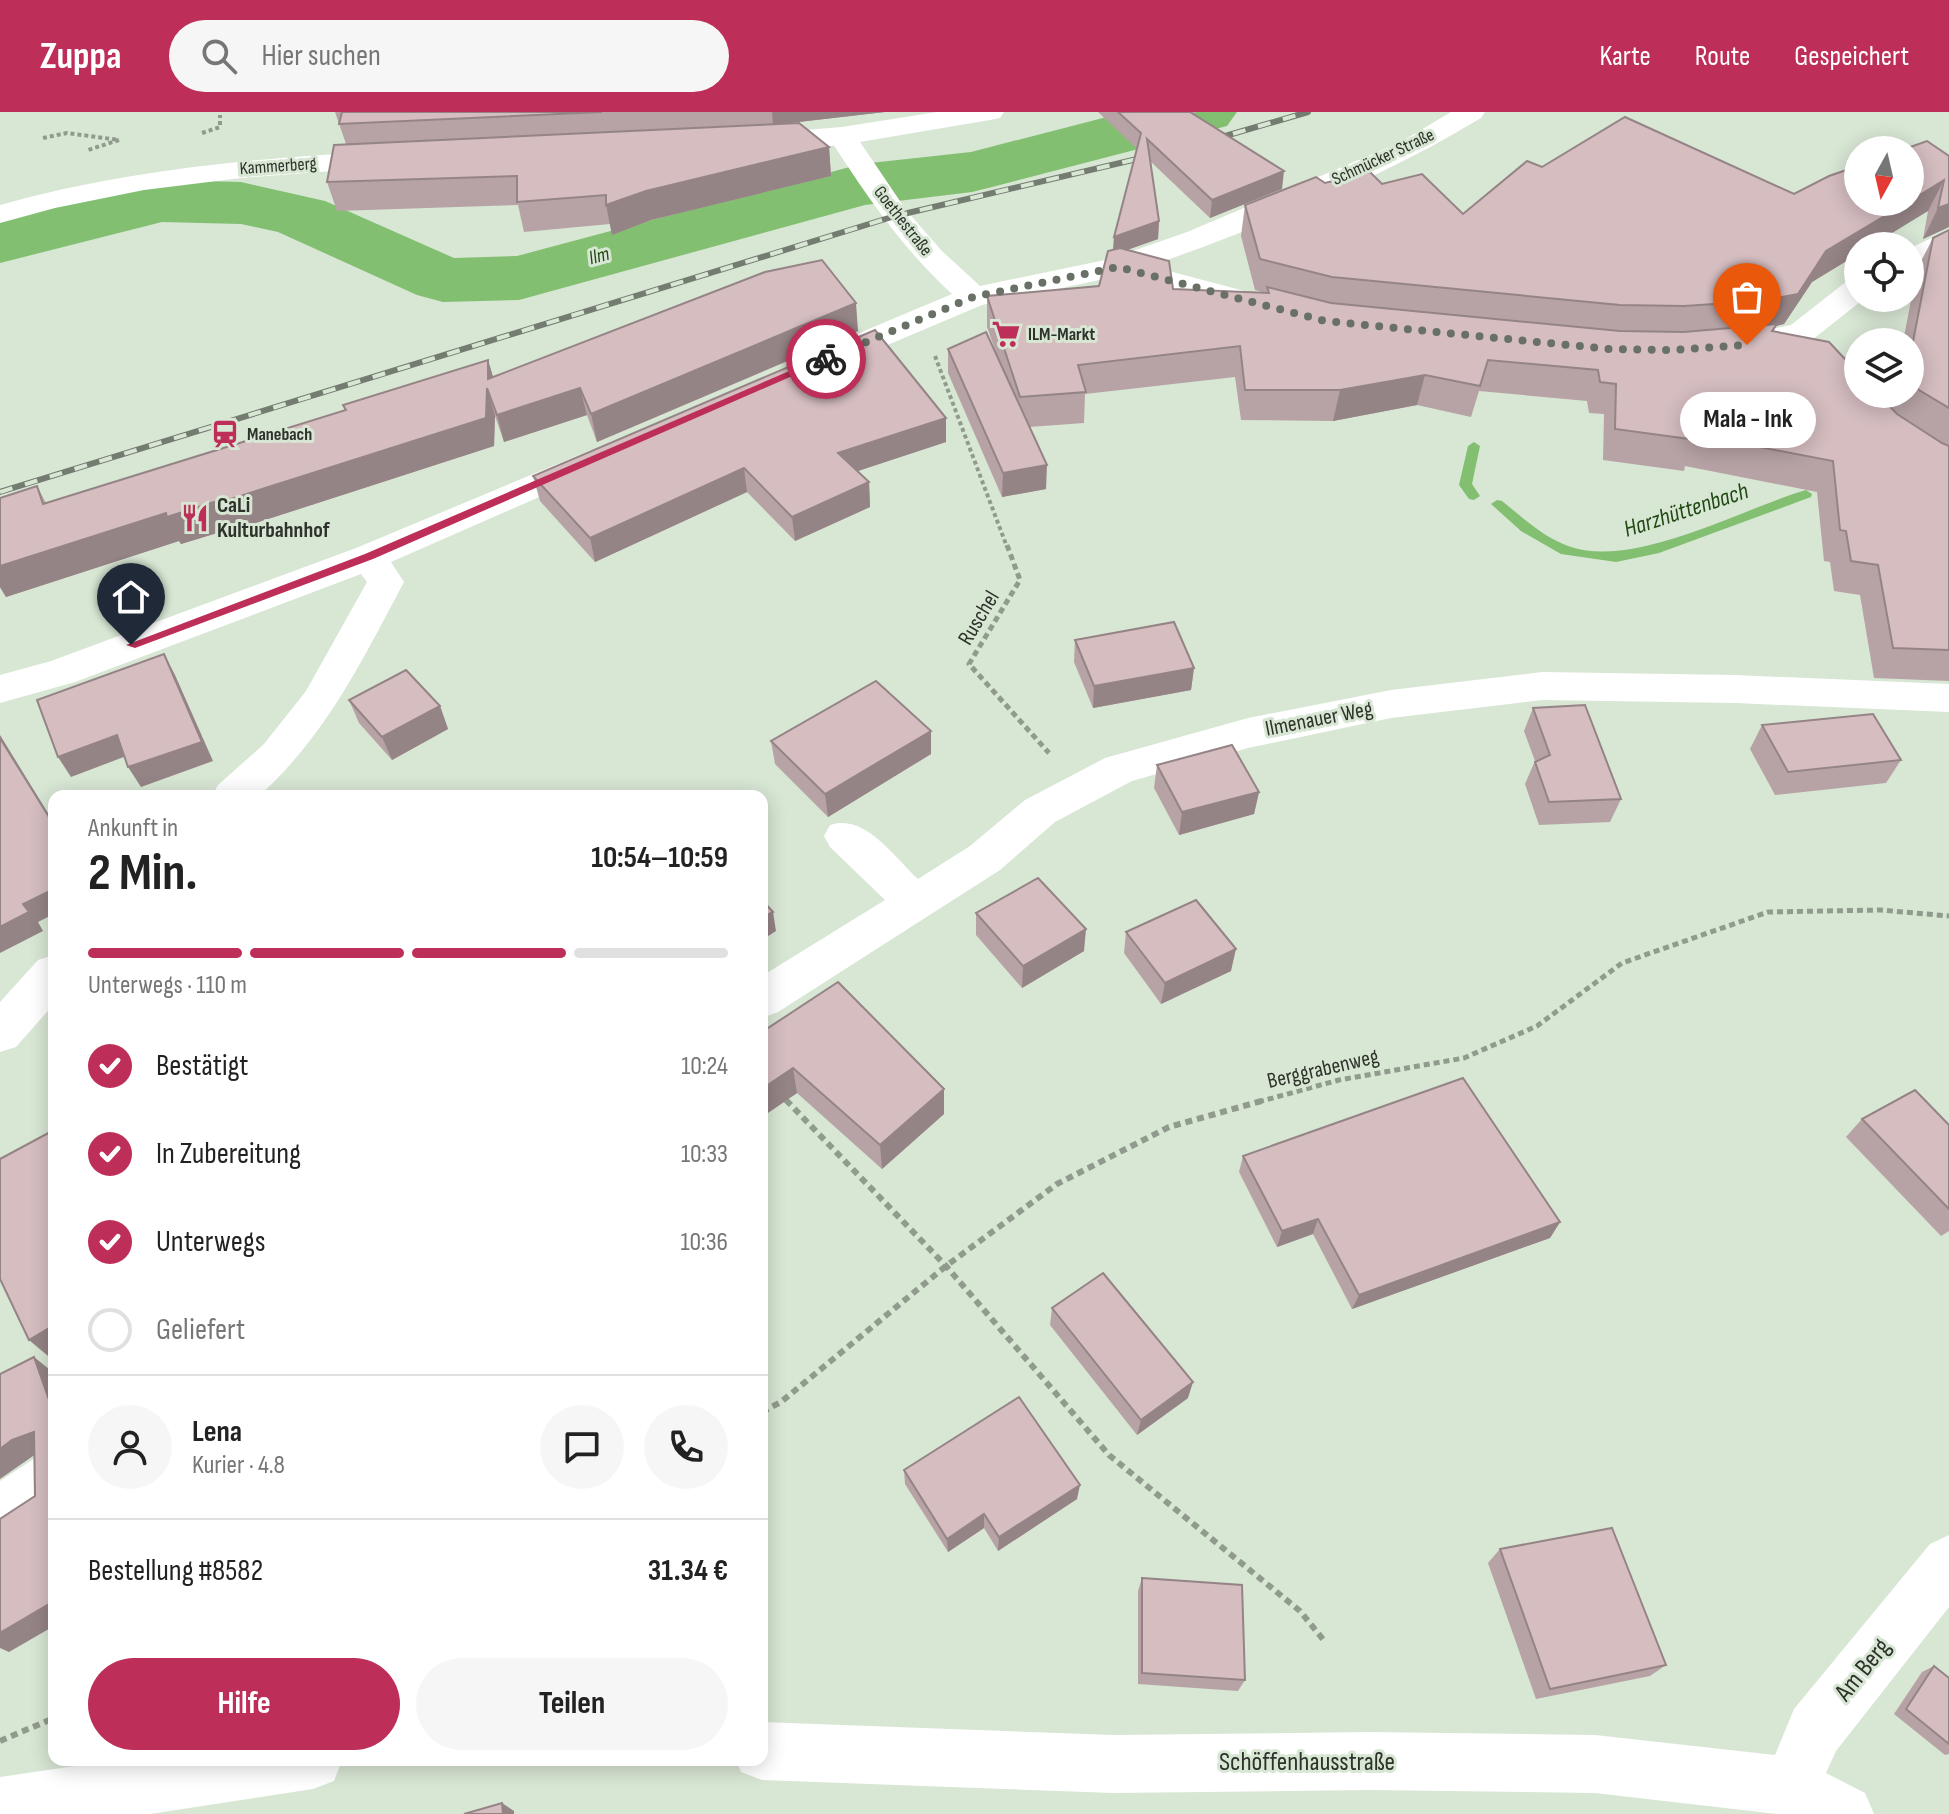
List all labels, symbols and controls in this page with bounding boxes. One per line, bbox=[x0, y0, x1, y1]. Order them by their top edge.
search box bbox=[169, 20, 729, 92]
text: Zuppa bbox=[40, 34, 121, 79]
icon: search bbox=[197, 34, 241, 78]
text: Hier suchen bbox=[261, 38, 381, 74]
text: Karte bbox=[1600, 40, 1651, 73]
text: Route bbox=[1695, 40, 1750, 73]
text: Gespeichert bbox=[1794, 40, 1909, 73]
street label: Schmücker Straße bbox=[1328, 124, 1438, 190]
north arrow bbox=[1844, 136, 1924, 216]
map controls bbox=[1844, 136, 1924, 408]
street label: Kammerberg bbox=[239, 153, 317, 179]
street label: Goethestraße bbox=[869, 182, 937, 260]
button: locate bbox=[1844, 232, 1924, 312]
water label: Ilm bbox=[586, 242, 612, 270]
pin bbox=[1713, 263, 1781, 345]
icon: bag bbox=[1725, 275, 1769, 319]
courier bbox=[786, 319, 866, 399]
supermarket icon: ILM-Markt bbox=[991, 319, 1021, 349]
place label: ILM-Markt bbox=[1028, 324, 1095, 345]
button: layers bbox=[1844, 328, 1924, 408]
icon: bike bbox=[804, 337, 848, 381]
callout: Mala - Ink bbox=[1679, 393, 1815, 449]
text: Mala - Ink bbox=[1703, 404, 1793, 435]
station icon: Manebach bbox=[210, 419, 240, 449]
place label: Manebach bbox=[247, 424, 312, 445]
water label: Harzhüttenbach bbox=[1620, 476, 1752, 544]
place label: CaLi Kulturbahnhof bbox=[217, 492, 331, 544]
restaurant icon: CaLi Kulturbahnhof bbox=[180, 503, 210, 533]
pin bbox=[97, 563, 165, 645]
icon: home bbox=[109, 575, 153, 619]
street label: Ruschel bbox=[952, 586, 1006, 650]
street label: Ilmenauer Weg bbox=[1263, 695, 1375, 743]
text: Ankunft in bbox=[88, 813, 178, 844]
text: 10:54–10:59 bbox=[591, 840, 728, 876]
text: 2 Min. bbox=[88, 842, 197, 905]
text: Unterwegs · 110 m bbox=[88, 970, 247, 1001]
street label: Berggrabenweg bbox=[1265, 1043, 1382, 1095]
icon: check bbox=[88, 1044, 132, 1088]
text: Bestätigt bbox=[156, 1048, 248, 1084]
text: 10:24 bbox=[681, 1051, 728, 1082]
icon: check bbox=[88, 1132, 132, 1176]
text: In Zubereitung bbox=[156, 1136, 301, 1172]
text: 10:33 bbox=[681, 1139, 728, 1170]
icon: check bbox=[88, 1220, 132, 1264]
text: Unterwegs bbox=[156, 1224, 265, 1260]
text: 10:36 bbox=[680, 1227, 728, 1258]
text: Geliefert bbox=[156, 1312, 245, 1348]
button: person bbox=[88, 1405, 172, 1489]
button: chat bbox=[540, 1405, 624, 1489]
button: phone bbox=[644, 1405, 728, 1489]
text: Lena bbox=[192, 1414, 242, 1450]
text: Kurier · 4.8 bbox=[192, 1450, 285, 1481]
text: Bestellung #8582 bbox=[88, 1553, 263, 1589]
text: 31.34 € bbox=[648, 1553, 728, 1589]
street label: Am Berg bbox=[1828, 1632, 1898, 1708]
button: Hilfe bbox=[88, 1658, 400, 1750]
button: Teilen bbox=[416, 1658, 728, 1750]
street label: Schöffenhausstraße bbox=[1219, 1747, 1395, 1778]

